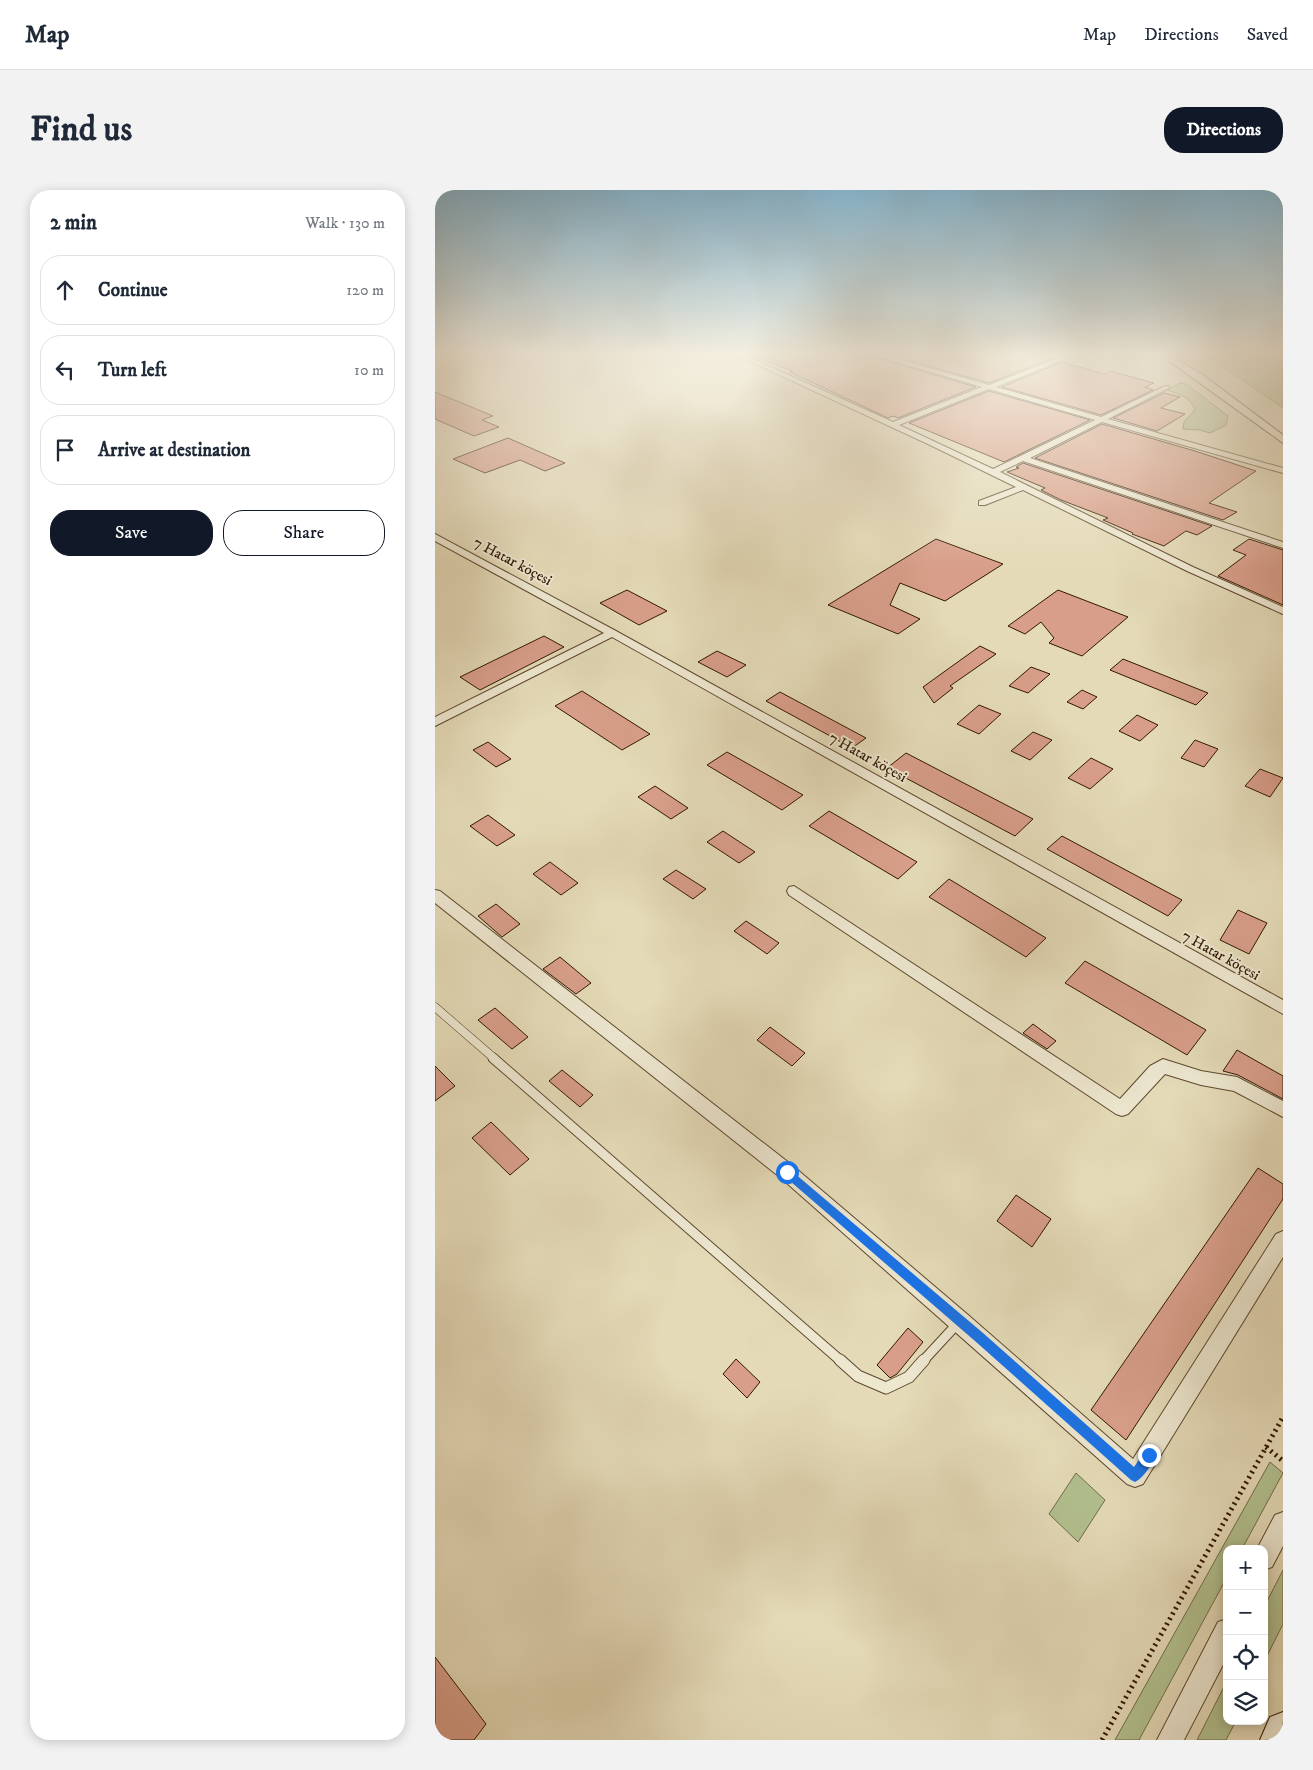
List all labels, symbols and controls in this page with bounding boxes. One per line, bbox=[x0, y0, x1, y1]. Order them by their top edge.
text: Map bbox=[25, 20, 69, 50]
text: Map bbox=[1083, 24, 1116, 46]
text: Directions bbox=[1144, 24, 1219, 46]
text: Saved bbox=[1247, 24, 1288, 46]
button: Directions bbox=[1164, 107, 1283, 153]
text: Find us bbox=[30, 108, 132, 152]
text: 2 min bbox=[50, 210, 97, 236]
text: Walk · 130 m bbox=[305, 213, 385, 233]
icon: ahead bbox=[51, 276, 79, 304]
text: Continue bbox=[98, 279, 168, 302]
text: 120 m bbox=[346, 280, 384, 300]
icon: left bbox=[51, 356, 79, 384]
text: Turn left bbox=[98, 359, 167, 382]
text: 10 m bbox=[354, 360, 384, 380]
icon: arrive bbox=[51, 436, 79, 464]
text: Arrive at destination bbox=[98, 439, 250, 462]
button: Save bbox=[50, 510, 213, 556]
button: Share bbox=[223, 510, 385, 556]
street label: 7 Hatar köçesi bbox=[470, 533, 555, 590]
street label: 7 Hatar köçesi bbox=[825, 728, 910, 787]
street label: 7 Hatar köçesi bbox=[1178, 926, 1263, 985]
route start bbox=[776, 1161, 799, 1184]
route end bbox=[1138, 1444, 1161, 1467]
map controls bbox=[1223, 1545, 1268, 1725]
button: + bbox=[1223, 1545, 1268, 1590]
button: − bbox=[1223, 1590, 1268, 1635]
button: locate bbox=[1223, 1635, 1268, 1680]
button: layers bbox=[1223, 1680, 1268, 1725]

